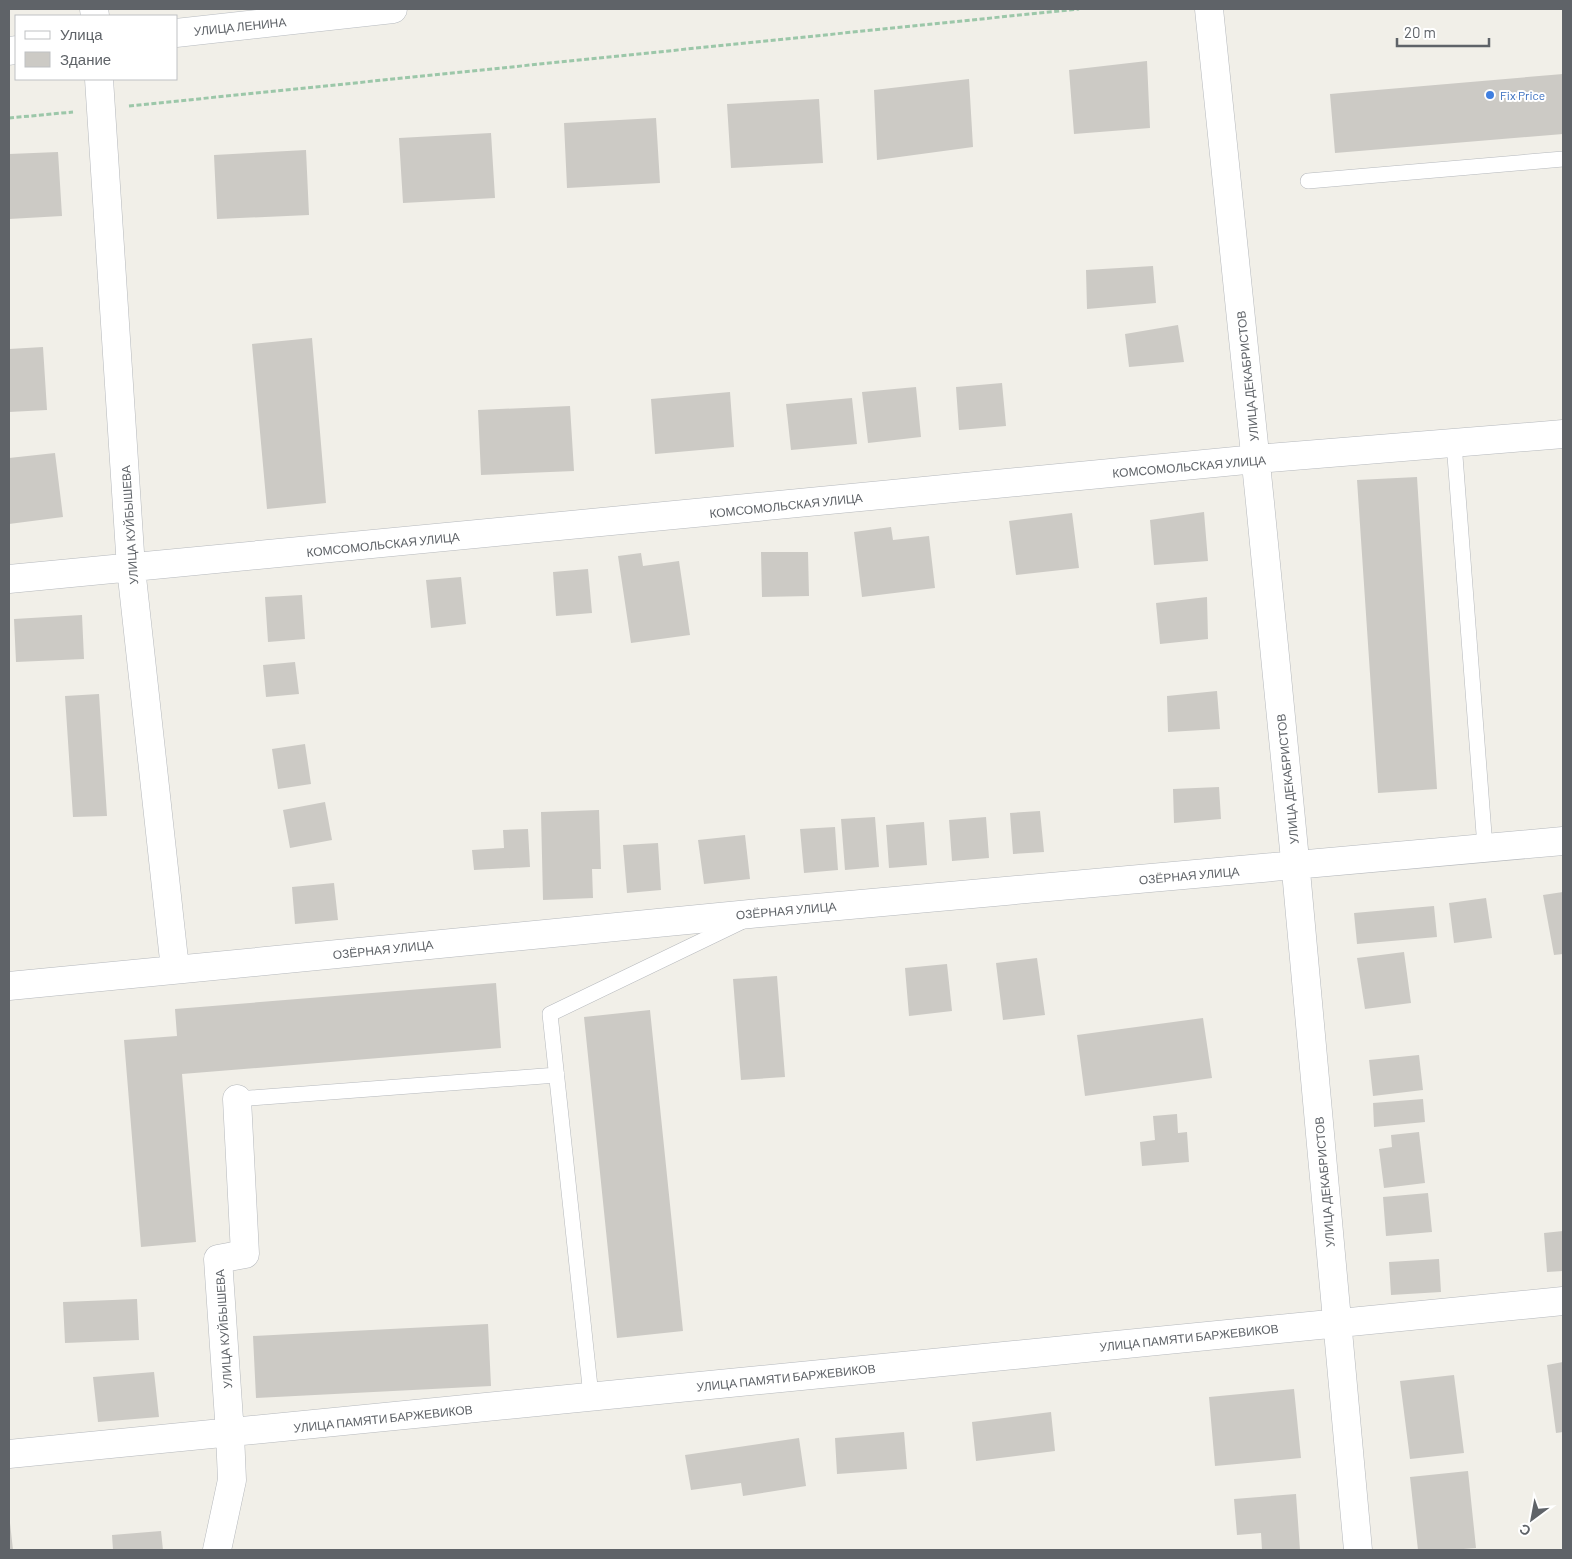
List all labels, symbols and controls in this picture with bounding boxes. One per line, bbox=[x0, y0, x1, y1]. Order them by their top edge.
street label: УЛИЦА ЛЕНИНА bbox=[193, 14, 287, 39]
legend bbox=[15, 15, 178, 80]
scale bar bbox=[1397, 15, 1490, 47]
text: 20 m bbox=[1404, 23, 1436, 41]
text: Улица bbox=[60, 25, 103, 43]
text: Здание bbox=[60, 50, 111, 68]
place label: Fix Price bbox=[1500, 88, 1545, 102]
marker: Fix Price bbox=[1484, 89, 1496, 101]
street label: УЛИЦА ДЕКАБРИСТОВ bbox=[1233, 310, 1262, 442]
street label: КОМСОМОЛЬСКАЯ УЛИЦА bbox=[1112, 452, 1266, 481]
street label: УЛИЦА КУЙБЫШЕВА bbox=[118, 465, 141, 585]
street label: КОМСОМОЛЬСКАЯ УЛИЦА bbox=[709, 490, 863, 521]
street label: КОМСОМОЛЬСКАЯ УЛИЦА bbox=[306, 529, 460, 560]
street label: УЛИЦА ДЕКАБРИСТОВ bbox=[1273, 713, 1302, 845]
street label: ОЗЁРНАЯ УЛИЦА bbox=[1138, 864, 1240, 887]
street label: ОЗЁРНАЯ УЛИЦА bbox=[735, 899, 837, 922]
street label: ОЗЁРНАЯ УЛИЦА bbox=[332, 937, 434, 962]
street label: УЛИЦА ДЕКАБРИСТОВ bbox=[1311, 1116, 1338, 1248]
street label: УЛИЦА КУЙБЫШЕВА bbox=[212, 1269, 235, 1389]
street label: УЛИЦА ПАМЯТИ БАРЖЕВИКОВ bbox=[1099, 1321, 1279, 1354]
street label: УЛИЦА ПАМЯТИ БАРЖЕВИКОВ bbox=[696, 1361, 876, 1394]
street label: УЛИЦА ПАМЯТИ БАРЖЕВИКОВ bbox=[293, 1402, 473, 1435]
north arrow bbox=[1507, 1494, 1557, 1544]
text: С bbox=[1516, 1521, 1534, 1540]

